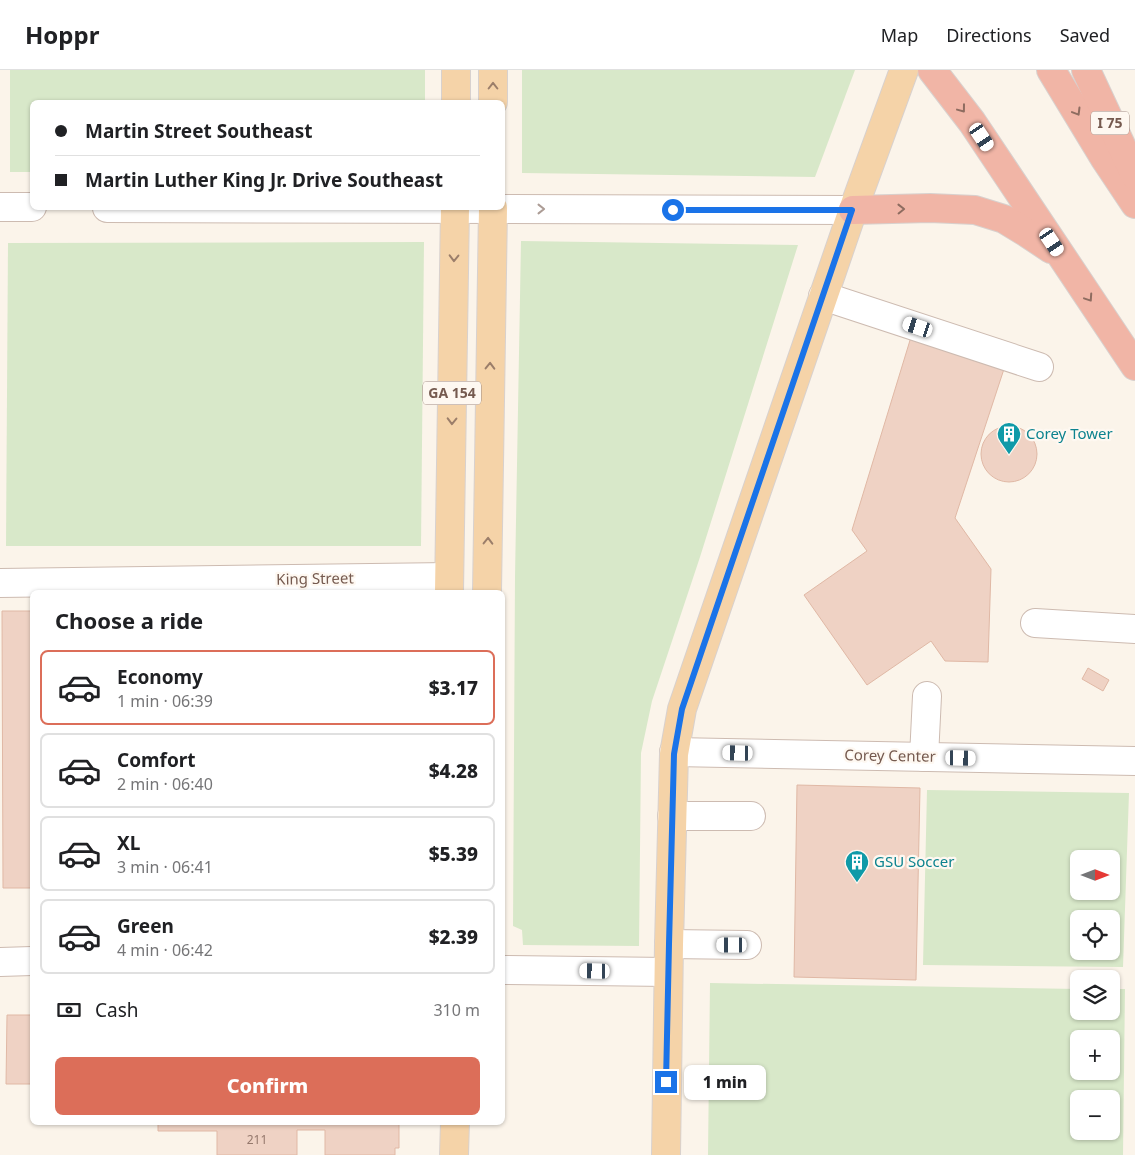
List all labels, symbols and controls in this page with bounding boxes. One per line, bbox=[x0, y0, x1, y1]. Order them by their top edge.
text: Hoppr bbox=[25, 18, 99, 51]
text: Map bbox=[881, 23, 918, 47]
text: Directions bbox=[946, 23, 1032, 47]
text: Saved bbox=[1060, 23, 1110, 47]
one-way arrow bbox=[488, 82, 498, 90]
one-way arrow bbox=[956, 103, 964, 112]
one-way arrow bbox=[1070, 106, 1080, 115]
road number: I 75 bbox=[1091, 112, 1129, 134]
text: Martin Street Southeast bbox=[85, 118, 313, 144]
car bbox=[967, 120, 996, 154]
text: Martin Luther King Jr. Drive Southeast bbox=[85, 167, 443, 193]
route start bbox=[662, 199, 684, 221]
one-way arrow bbox=[538, 204, 546, 214]
one-way arrow bbox=[898, 204, 906, 214]
car bbox=[1037, 225, 1066, 259]
one-way arrow bbox=[449, 254, 459, 262]
one-way arrow bbox=[1083, 292, 1092, 302]
car bbox=[901, 315, 934, 339]
one-way arrow bbox=[485, 361, 496, 369]
road number: GA 154 bbox=[423, 382, 481, 404]
one-way arrow bbox=[446, 417, 457, 425]
building icon: Corey Tower bbox=[996, 421, 1022, 455]
place label: Corey Tower bbox=[1026, 423, 1113, 443]
one-way arrow bbox=[483, 537, 493, 544]
street label: King Street bbox=[276, 567, 354, 589]
text: Choose a ride bbox=[55, 605, 203, 635]
text: Economy bbox=[117, 664, 203, 690]
icon: car bbox=[57, 665, 102, 710]
text: $3.17 bbox=[429, 675, 478, 701]
text: 1 min · 06:39 bbox=[117, 690, 213, 712]
street label: Corey Center bbox=[844, 744, 936, 766]
car bbox=[722, 745, 753, 761]
text: Comfort bbox=[117, 747, 196, 773]
icon: car bbox=[57, 748, 102, 793]
car bbox=[945, 750, 976, 766]
text: $4.28 bbox=[429, 758, 478, 784]
text: 2 min · 06:40 bbox=[117, 773, 213, 795]
text: XL bbox=[117, 830, 140, 856]
icon: car bbox=[57, 831, 102, 876]
text: $5.39 bbox=[429, 841, 478, 867]
building icon: GSU Soccer bbox=[844, 849, 870, 883]
north arrow bbox=[1070, 850, 1120, 900]
map controls bbox=[1070, 850, 1120, 1140]
place label: GSU Soccer bbox=[874, 851, 954, 871]
text: 3 min · 06:41 bbox=[117, 856, 213, 878]
button: locate bbox=[1070, 910, 1120, 960]
text: Green bbox=[117, 913, 174, 939]
icon: car bbox=[57, 914, 102, 959]
text: $2.39 bbox=[429, 924, 478, 950]
car bbox=[717, 938, 747, 953]
text: 4 min · 06:42 bbox=[117, 939, 213, 961]
car bbox=[579, 963, 610, 979]
button: layers bbox=[1070, 970, 1120, 1020]
icon: cash bbox=[55, 996, 83, 1024]
text: Cash bbox=[95, 997, 139, 1023]
text: 310 m bbox=[433, 999, 480, 1021]
button: + bbox=[1070, 1030, 1120, 1080]
button: Confirm bbox=[55, 1057, 480, 1115]
callout: 1 min bbox=[684, 1064, 766, 1100]
route end bbox=[655, 1071, 677, 1093]
text: 1 min bbox=[703, 1071, 747, 1093]
button: − bbox=[1070, 1090, 1120, 1140]
house number: 211 bbox=[247, 1131, 267, 1148]

